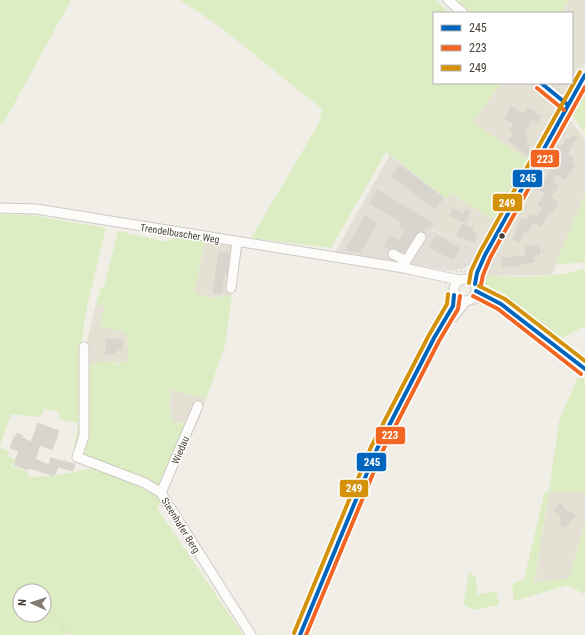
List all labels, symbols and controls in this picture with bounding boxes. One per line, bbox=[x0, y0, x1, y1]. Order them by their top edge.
legend bbox=[433, 12, 573, 84]
text: 245 bbox=[469, 21, 487, 35]
text: 223 bbox=[469, 41, 487, 55]
text: 249 bbox=[469, 61, 487, 75]
line badge: 223 bbox=[530, 149, 560, 168]
text: 223 bbox=[537, 153, 554, 166]
line badge: 245 bbox=[512, 169, 543, 188]
text: 245 bbox=[520, 172, 537, 185]
line badge: 249 bbox=[492, 193, 523, 212]
text: 249 bbox=[499, 197, 515, 210]
street label: Trendelbuscher Weg bbox=[139, 222, 220, 245]
unlabelled marker bbox=[497, 231, 507, 241]
line badge: 223 bbox=[375, 426, 406, 445]
text: 223 bbox=[382, 429, 399, 442]
street label: Wiedau bbox=[170, 434, 191, 466]
line badge: 245 bbox=[356, 452, 387, 472]
text: 245 bbox=[364, 456, 381, 469]
line badge: 249 bbox=[339, 479, 369, 498]
text: 249 bbox=[346, 482, 362, 495]
street label: Steenhafer Berg bbox=[159, 496, 202, 555]
north arrow bbox=[12, 583, 52, 623]
text: N bbox=[16, 599, 29, 606]

